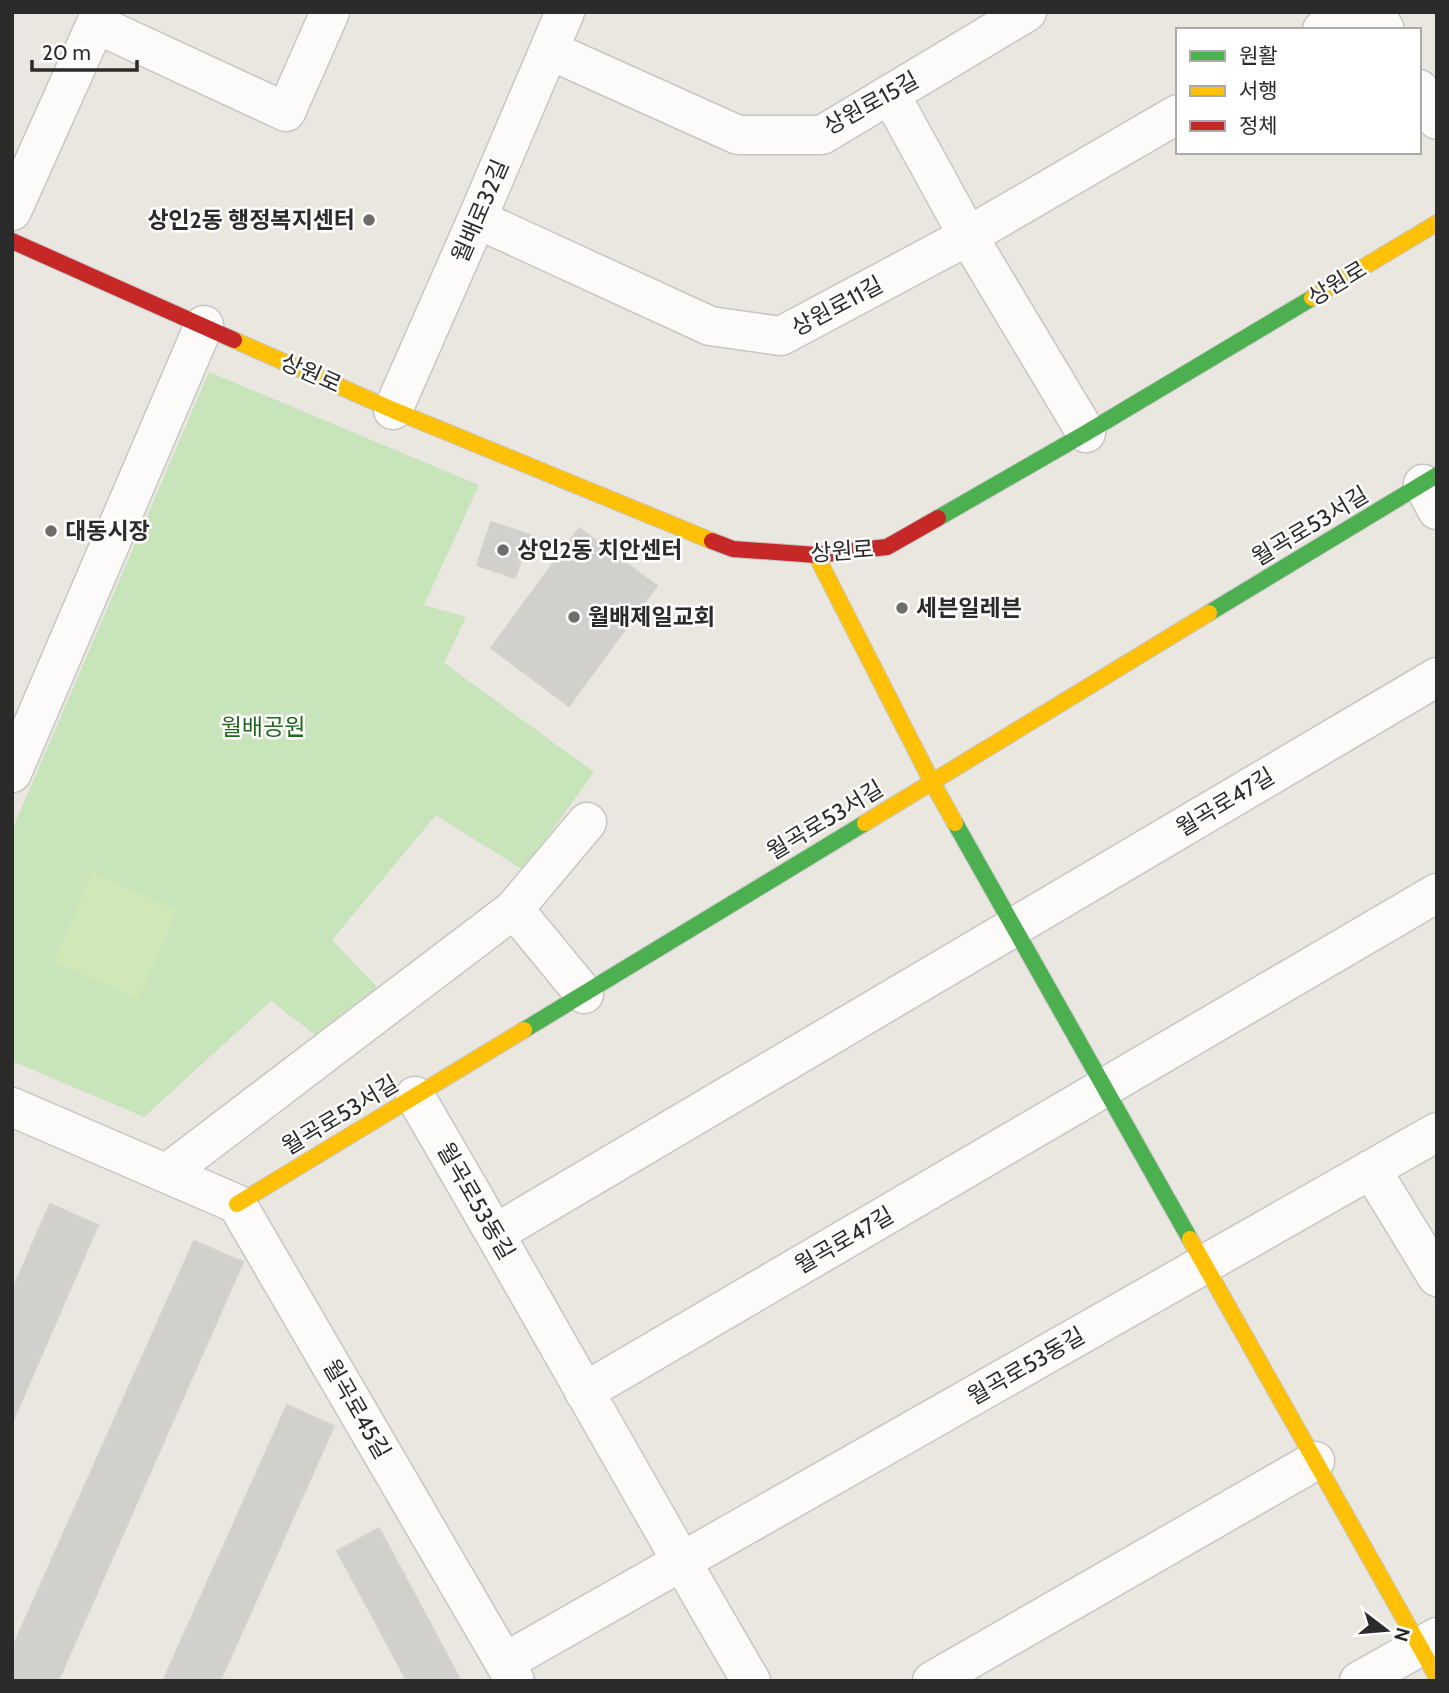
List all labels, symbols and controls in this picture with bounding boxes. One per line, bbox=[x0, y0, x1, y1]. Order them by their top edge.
scale bar bbox=[32, 28, 136, 72]
legend bbox=[1176, 28, 1421, 154]
text: 20 m bbox=[42, 40, 91, 65]
text: 원활 bbox=[1239, 43, 1278, 68]
street label: 상원로15길 bbox=[818, 65, 924, 141]
text: 서행 bbox=[1239, 78, 1278, 103]
text: 정체 bbox=[1239, 113, 1278, 138]
street label: 월배로32길 bbox=[446, 155, 514, 267]
place label: 상인2동 행정복지센터 bbox=[147, 206, 355, 234]
marker: 상인2동 행정복지센터 bbox=[361, 212, 377, 228]
street label: 상원로 bbox=[1303, 255, 1371, 311]
street label: 상원로11길 bbox=[786, 270, 888, 342]
street label: 상원로 bbox=[276, 347, 346, 399]
street label: 월곡로53서길 bbox=[1247, 480, 1373, 572]
place label: 대동시장 bbox=[65, 517, 150, 545]
marker: 대동시장 bbox=[43, 523, 59, 539]
street label: 상원로 bbox=[809, 535, 875, 567]
place label: 상인2동 치안센터 bbox=[517, 536, 682, 564]
marker: 상인2동 치안센터 bbox=[495, 542, 511, 558]
place label: 세븐일레븐 bbox=[916, 594, 1022, 622]
marker: 세븐일레븐 bbox=[894, 600, 910, 616]
place label: 월배제일교회 bbox=[588, 603, 715, 631]
marker: 월배제일교회 bbox=[566, 609, 582, 625]
park label: 월배공원 bbox=[221, 713, 305, 741]
street label: 월곡로47길 bbox=[1171, 762, 1279, 842]
street label: 월곡로53서길 bbox=[762, 774, 888, 866]
street label: 월곡로53서길 bbox=[277, 1069, 403, 1161]
street label: 월곡로53동길 bbox=[431, 1137, 521, 1265]
street label: 월곡로47길 bbox=[790, 1200, 898, 1280]
street label: 월곡로53동길 bbox=[962, 1321, 1090, 1411]
street label: 월곡로45길 bbox=[317, 1354, 397, 1464]
north arrow bbox=[1351, 1595, 1421, 1665]
text: N bbox=[1389, 1625, 1415, 1644]

